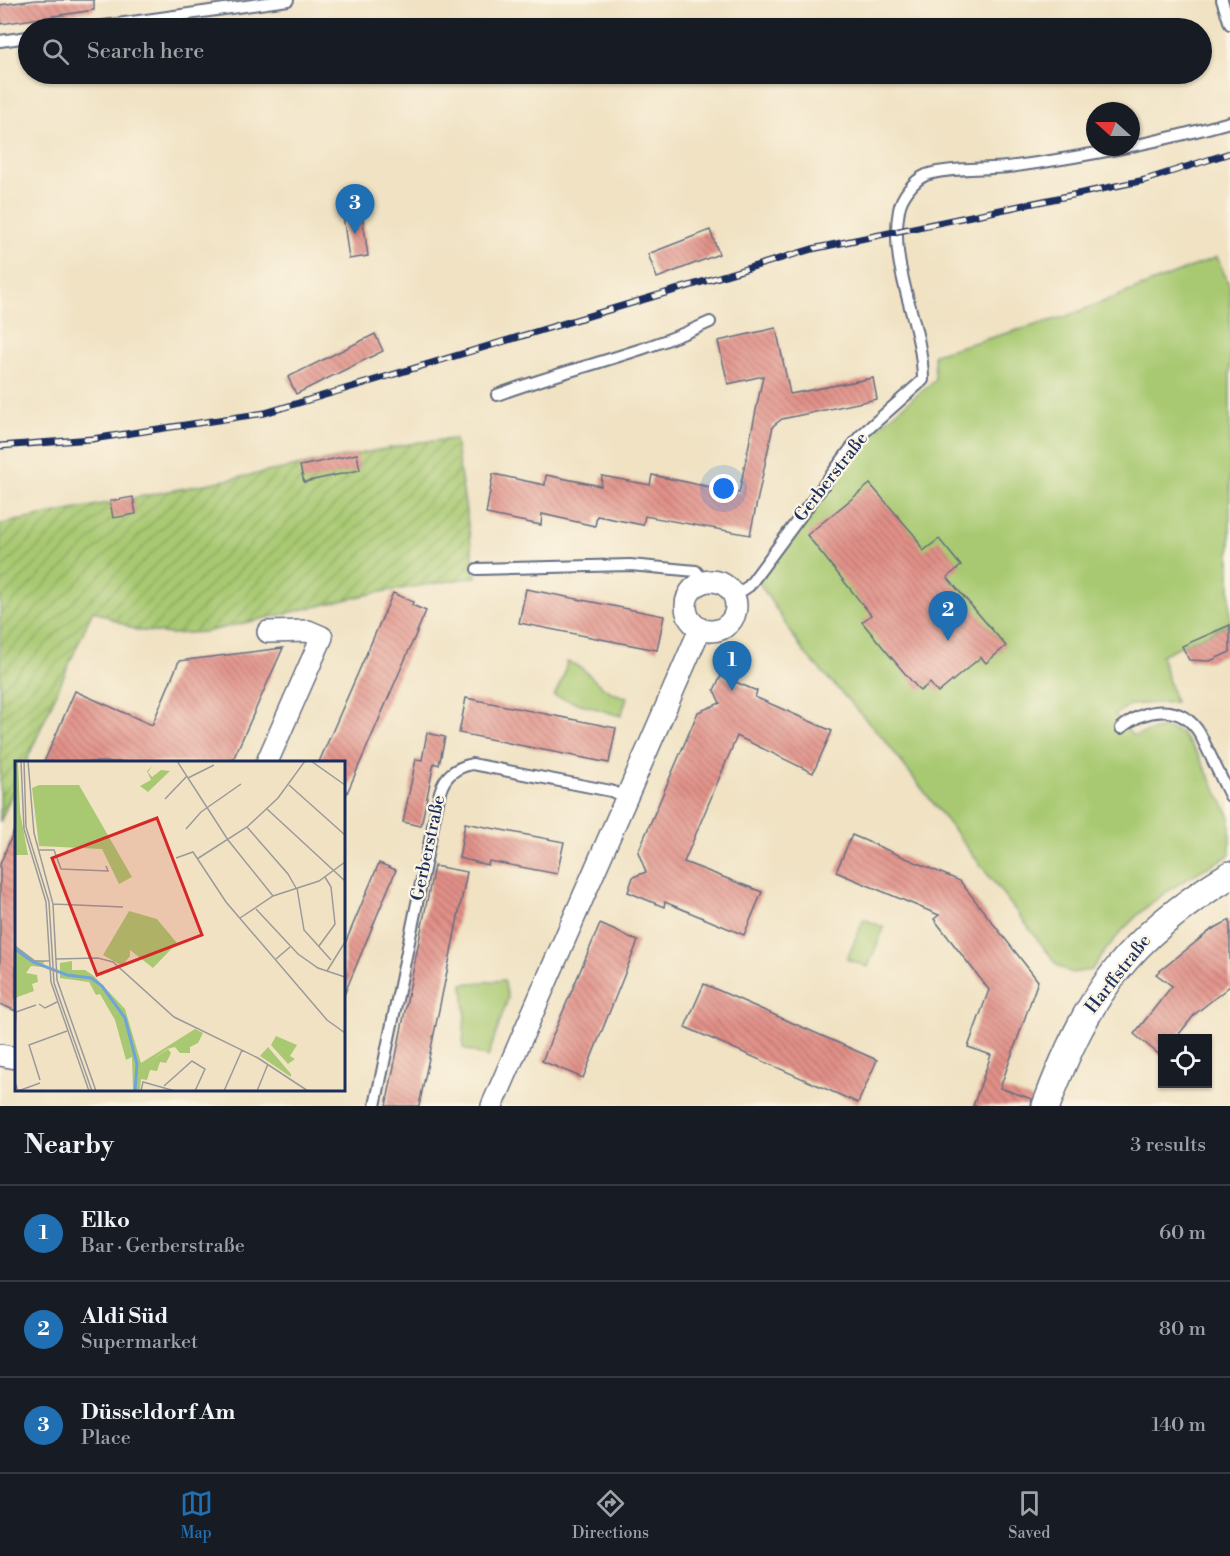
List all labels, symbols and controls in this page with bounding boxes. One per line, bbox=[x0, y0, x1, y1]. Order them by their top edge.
search box bbox=[18, 18, 1212, 84]
icon: search bbox=[39, 35, 72, 68]
text: Search here bbox=[87, 38, 204, 65]
north arrow bbox=[1086, 102, 1140, 156]
pin: 3 bbox=[336, 184, 374, 234]
street label: Gerberstraße bbox=[789, 428, 873, 526]
your location bbox=[709, 474, 738, 503]
pin: 2 bbox=[928, 592, 968, 641]
pin: 1 bbox=[712, 642, 752, 691]
inset map bbox=[15, 761, 345, 1091]
street label: Gerberstraße bbox=[406, 793, 450, 903]
street label: Harffstraße bbox=[1080, 930, 1156, 1018]
map controls bbox=[1158, 1034, 1212, 1088]
button: locate bbox=[1158, 1034, 1212, 1088]
text: Nearby bbox=[24, 1129, 114, 1161]
text: 3 results bbox=[1130, 1133, 1206, 1158]
text: Elko bbox=[81, 1207, 130, 1234]
text: 1 bbox=[39, 1221, 48, 1246]
text: 60 m bbox=[1159, 1221, 1206, 1246]
text: Bar · Gerberstraße bbox=[81, 1234, 245, 1259]
text: Aldi Süd bbox=[81, 1303, 168, 1330]
text: 2 bbox=[37, 1317, 50, 1342]
text: 80 m bbox=[1159, 1317, 1206, 1342]
text: Supermarket bbox=[81, 1330, 198, 1355]
text: Düsseldorf Am bbox=[81, 1399, 235, 1426]
text: 3 bbox=[37, 1413, 50, 1438]
text: 140 m bbox=[1151, 1413, 1206, 1438]
text: Place bbox=[81, 1426, 131, 1451]
tab: Map bbox=[180, 1487, 213, 1543]
tab: Directions bbox=[572, 1487, 649, 1543]
tab: Saved bbox=[1008, 1487, 1050, 1543]

